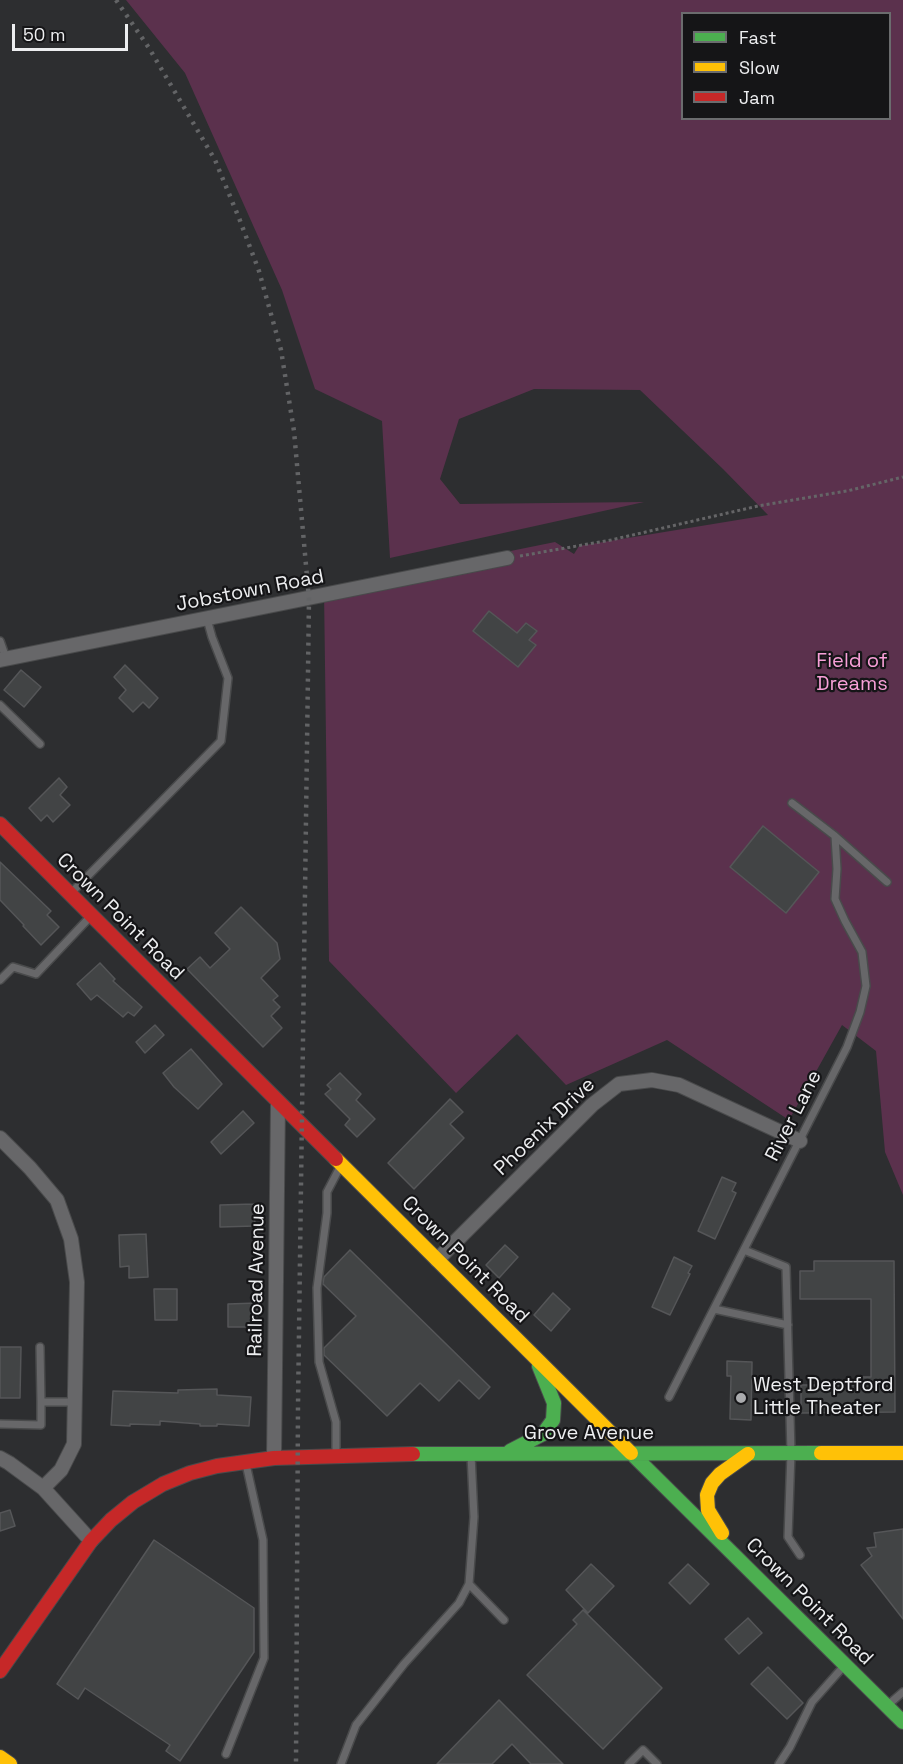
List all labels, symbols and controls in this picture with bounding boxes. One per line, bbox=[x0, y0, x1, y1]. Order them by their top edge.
scale bar bbox=[15, 12, 130, 50]
legend bbox=[681, 12, 891, 120]
text: 50 m bbox=[23, 23, 65, 46]
text: Fast bbox=[739, 26, 776, 49]
text: Slow bbox=[739, 56, 780, 79]
text: Jam bbox=[739, 86, 775, 109]
street label: Jobstown Road bbox=[174, 565, 326, 617]
park label: Field of Dreams bbox=[816, 650, 888, 697]
street label: Crown Point Road bbox=[51, 848, 189, 986]
street label: River Lane bbox=[761, 1066, 827, 1166]
street label: Phoenix Drive bbox=[490, 1073, 600, 1181]
street label: Crown Point Road bbox=[396, 1191, 534, 1329]
street label: Railroad Avenue bbox=[244, 1203, 270, 1357]
place label: West Deptford Little Theater bbox=[753, 1374, 894, 1421]
marker: West Deptford Little Theater bbox=[734, 1391, 748, 1405]
street label: Grove Avenue bbox=[524, 1422, 654, 1446]
street label: Crown Point Road bbox=[740, 1533, 878, 1671]

